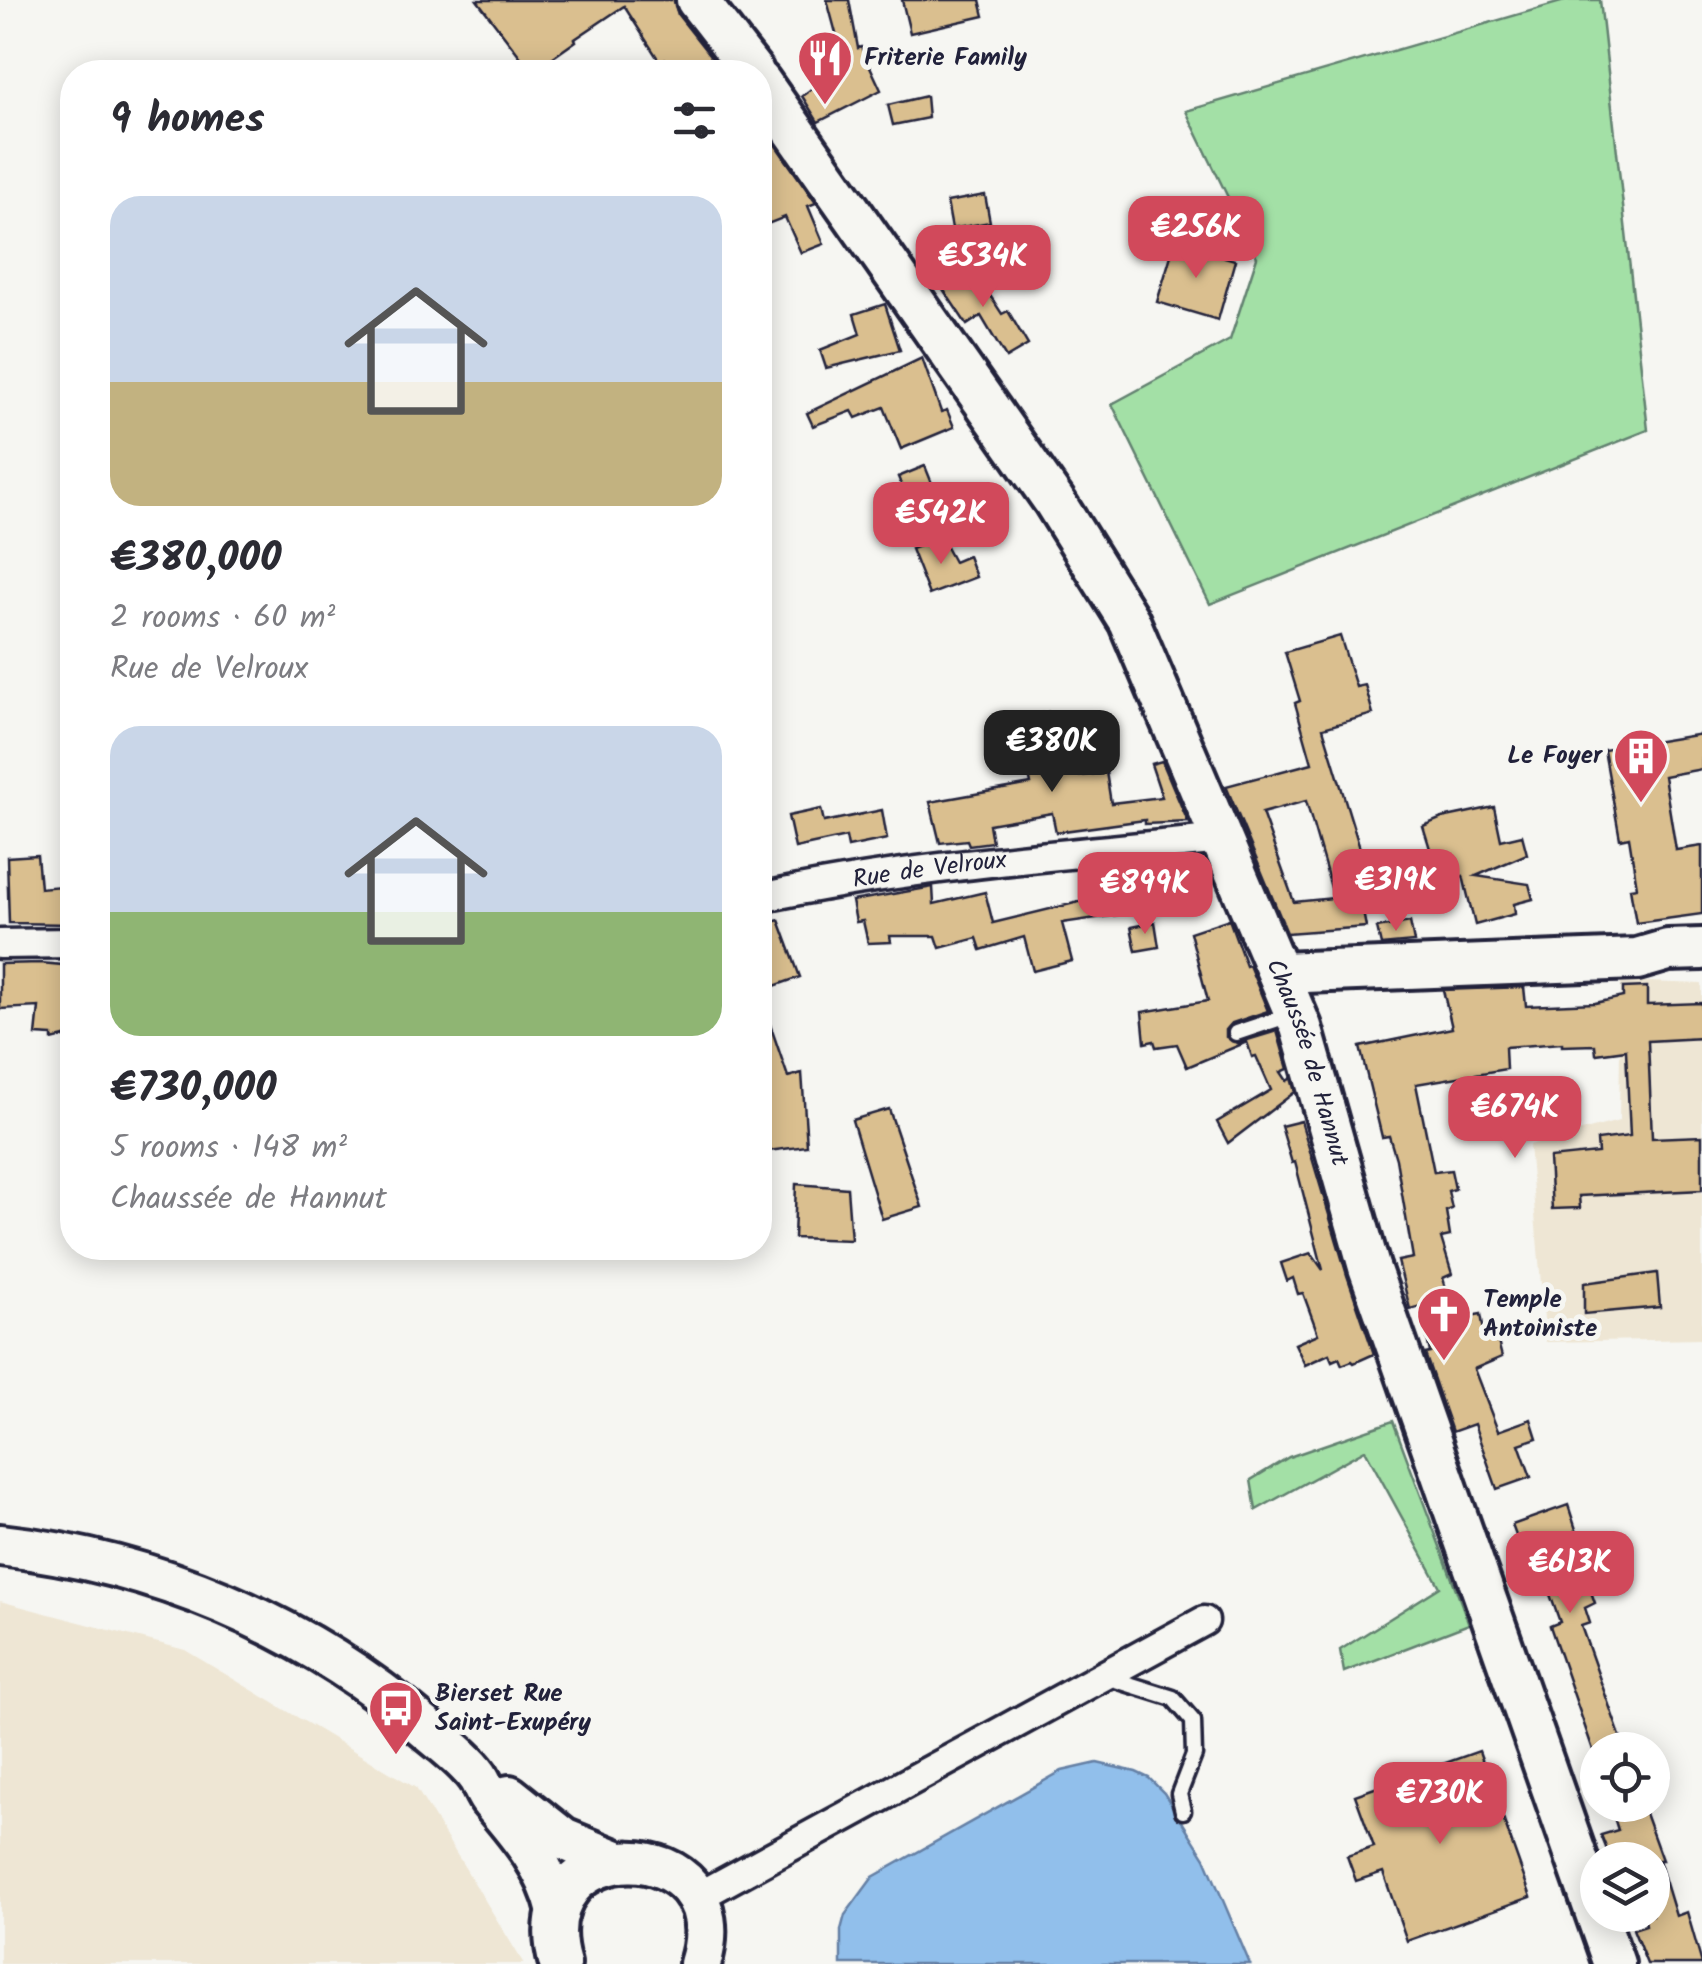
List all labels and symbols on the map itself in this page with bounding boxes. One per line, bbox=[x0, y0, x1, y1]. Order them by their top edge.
restaurant icon: Friterie Family bbox=[795, 28, 855, 107]
place label: Friterie Family bbox=[864, 38, 1027, 78]
pin: €256K bbox=[1126, 196, 1266, 281]
pin: €534K bbox=[913, 225, 1053, 310]
pin: €542K bbox=[871, 482, 1011, 567]
pin: €380K bbox=[982, 710, 1122, 795]
building icon: Le Foyer bbox=[1611, 726, 1671, 805]
place label: Le Foyer bbox=[1507, 736, 1603, 776]
street label: Rue de Velroux bbox=[850, 840, 1010, 900]
pin: €319K bbox=[1326, 849, 1466, 934]
pin: €899K bbox=[1075, 852, 1215, 937]
street label: Chaussée de Hannut bbox=[1254, 952, 1360, 1171]
pin: €674K bbox=[1445, 1076, 1585, 1161]
place label: Temple Antoiniste bbox=[1483, 1280, 1597, 1349]
church icon: Temple Antoiniste bbox=[1414, 1284, 1474, 1363]
pin: €613K bbox=[1500, 1531, 1640, 1616]
place label: Bierset Rue Saint-Exupéry bbox=[435, 1674, 591, 1743]
bus stop icon: Bierset Rue Saint-Exupéry bbox=[366, 1678, 426, 1757]
pin: €730K bbox=[1370, 1762, 1510, 1847]

